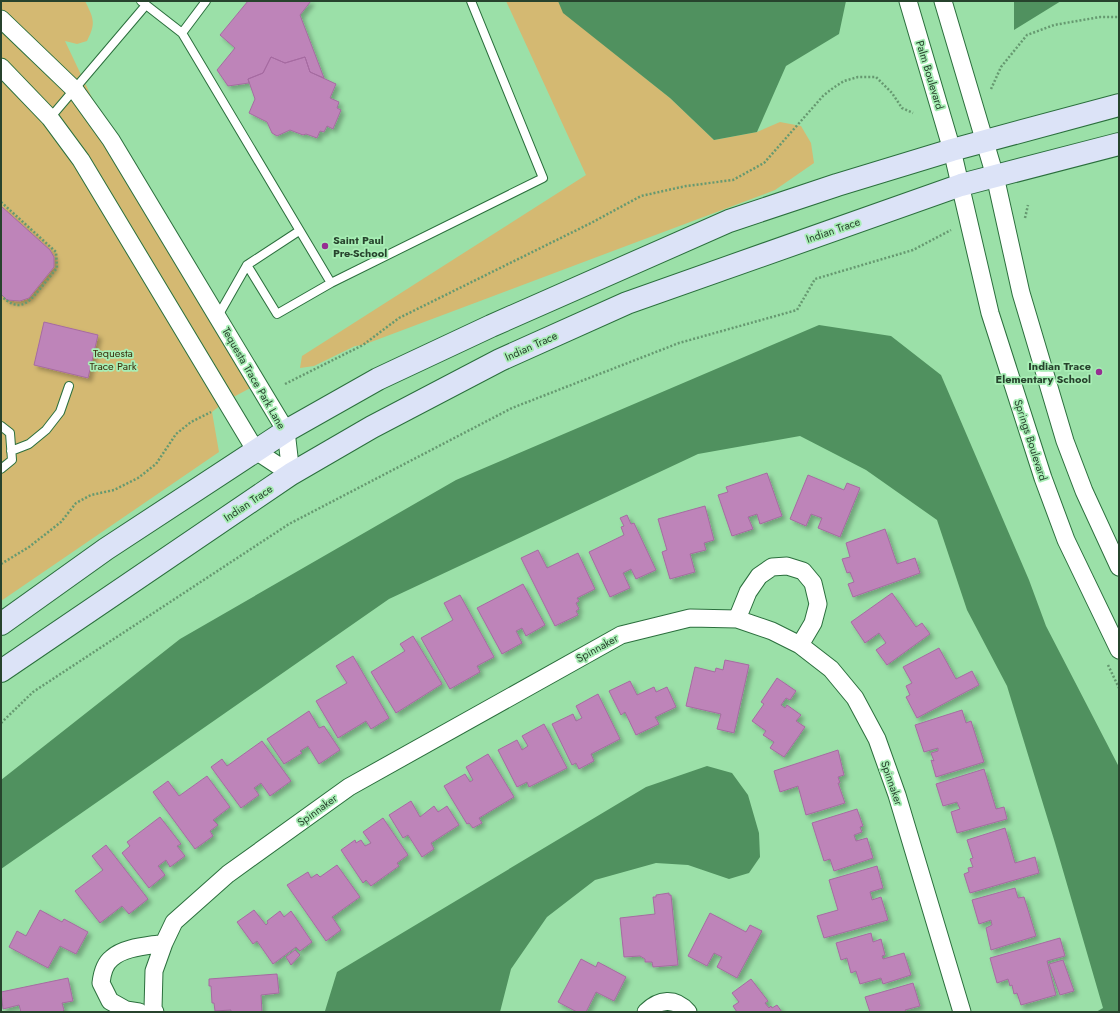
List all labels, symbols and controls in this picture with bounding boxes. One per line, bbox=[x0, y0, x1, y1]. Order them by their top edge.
street label: Palm Boulevard bbox=[912, 38, 948, 112]
street label: Indian Trace bbox=[804, 213, 862, 247]
place label: Saint Paul Pre-School bbox=[333, 232, 387, 261]
marker: Saint Paul Pre-School bbox=[320, 241, 330, 251]
street label: Tequesta Trace Park Lane bbox=[218, 324, 290, 432]
street label: Indian Trace bbox=[502, 327, 560, 365]
park label: Tequesta Trace Park bbox=[89, 345, 137, 374]
place label: Indian Trace Elementary School bbox=[996, 358, 1091, 387]
marker: Indian Trace Elementary School bbox=[1094, 367, 1104, 377]
street label: Springs Boulevard bbox=[1010, 397, 1052, 483]
street label: Indian Trace bbox=[220, 480, 276, 525]
street label: Spinnaker bbox=[573, 630, 621, 666]
street label: Spinnaker bbox=[877, 759, 907, 808]
street label: Spinnaker bbox=[294, 790, 341, 830]

